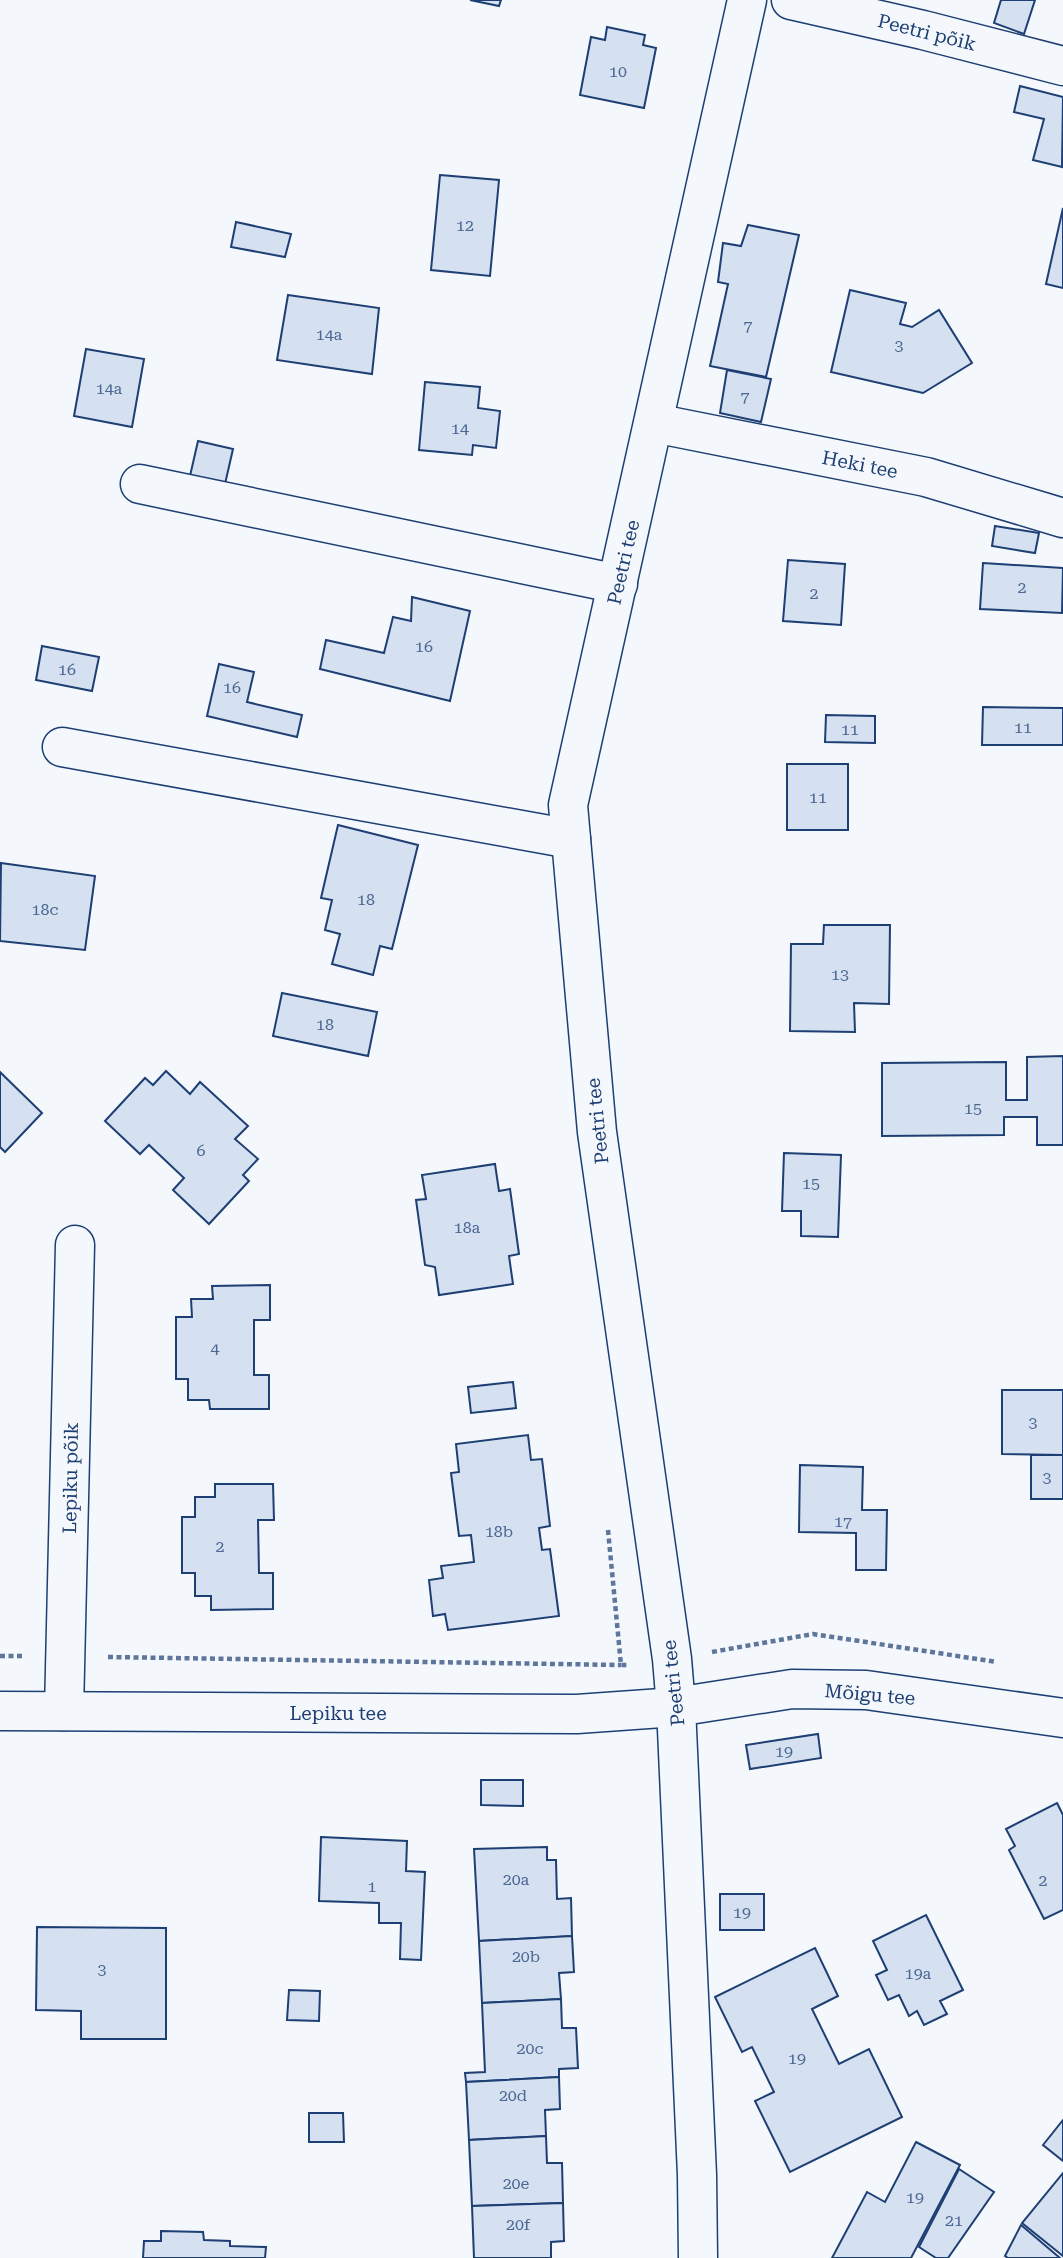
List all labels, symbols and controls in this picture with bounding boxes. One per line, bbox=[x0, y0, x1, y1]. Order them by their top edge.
street label: Peetri põik bbox=[875, 9, 979, 56]
house number: 10 bbox=[609, 62, 627, 81]
house number: 12 bbox=[456, 216, 474, 235]
house number: 7 bbox=[744, 316, 753, 335]
house number: 14a bbox=[316, 325, 343, 344]
house number: 3 bbox=[895, 336, 904, 355]
house number: 14a bbox=[96, 379, 123, 398]
house number: 7 bbox=[741, 387, 750, 406]
house number: 14 bbox=[451, 419, 469, 438]
street label: Heki tee bbox=[820, 446, 900, 483]
street label: Peetri tee bbox=[603, 517, 644, 607]
house number: 2 bbox=[1018, 578, 1027, 597]
house number: 2 bbox=[810, 584, 819, 603]
house number: 16 bbox=[415, 637, 433, 656]
house number: 16 bbox=[58, 660, 76, 679]
house number: 16 bbox=[223, 678, 241, 697]
house number: 11 bbox=[1014, 718, 1032, 737]
house number: 11 bbox=[841, 720, 859, 739]
house number: 11 bbox=[809, 788, 827, 807]
house number: 18 bbox=[357, 890, 375, 909]
house number: 18c bbox=[32, 900, 58, 919]
house number: 13 bbox=[831, 965, 849, 984]
house number: 18 bbox=[316, 1015, 334, 1034]
street label: Peetri tee bbox=[582, 1077, 613, 1165]
house number: 15 bbox=[964, 1099, 982, 1118]
house number: 6 bbox=[197, 1141, 206, 1160]
house number: 15 bbox=[802, 1174, 820, 1193]
house number: 18a bbox=[454, 1218, 481, 1237]
house number: 4 bbox=[211, 1339, 220, 1358]
house number: 3 bbox=[1029, 1413, 1038, 1432]
street label: Lepiku põik bbox=[58, 1422, 83, 1534]
house number: 3 bbox=[1043, 1468, 1052, 1487]
house number: 17 bbox=[834, 1512, 852, 1531]
house number: 18b bbox=[485, 1522, 513, 1541]
house number: 2 bbox=[216, 1537, 225, 1556]
street label: Peetri tee bbox=[658, 1639, 689, 1727]
street label: Mõigu tee bbox=[824, 1679, 916, 1710]
street label: Lepiku tee bbox=[289, 1702, 387, 1725]
house number: 19 bbox=[775, 1742, 793, 1761]
house number: 20a bbox=[503, 1870, 530, 1889]
house number: 2 bbox=[1039, 1871, 1048, 1890]
house number: 1 bbox=[368, 1877, 377, 1896]
house number: 19 bbox=[733, 1903, 751, 1922]
house number: 20b bbox=[512, 1947, 540, 1966]
house number: 3 bbox=[98, 1960, 107, 1979]
house number: 19a bbox=[905, 1964, 932, 1983]
house number: 20c bbox=[517, 2039, 543, 2058]
house number: 19 bbox=[788, 2049, 806, 2068]
house number: 20d bbox=[499, 2086, 527, 2105]
house number: 20e bbox=[503, 2174, 530, 2193]
house number: 19 bbox=[906, 2188, 924, 2207]
house number: 21 bbox=[945, 2211, 963, 2230]
house number: 20f bbox=[506, 2215, 531, 2234]

